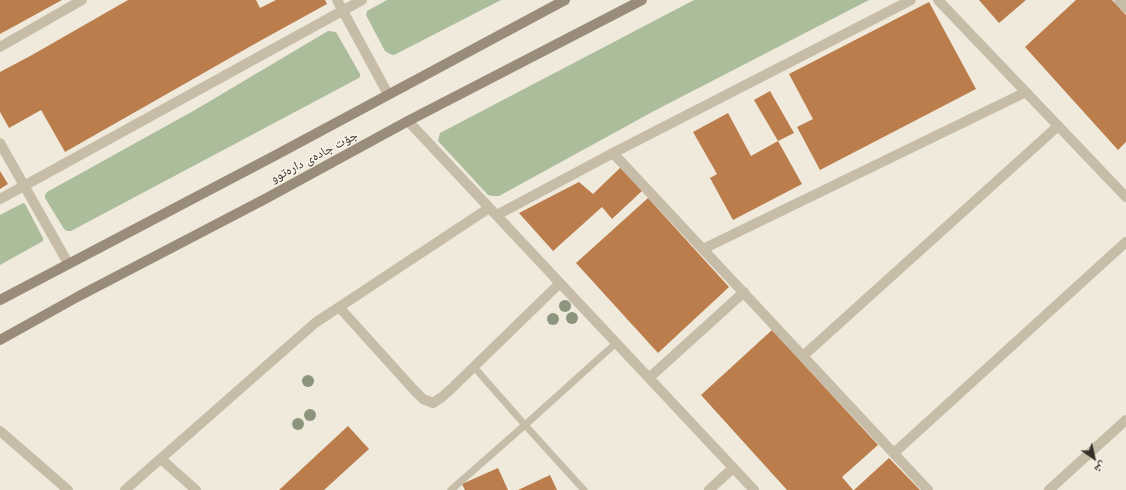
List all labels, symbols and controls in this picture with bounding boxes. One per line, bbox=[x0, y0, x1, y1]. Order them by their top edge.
street label: جۆت جادەی دارەتوو bbox=[268, 127, 360, 187]
north arrow bbox=[1074, 438, 1114, 478]
text: ش bbox=[1092, 459, 1110, 478]

